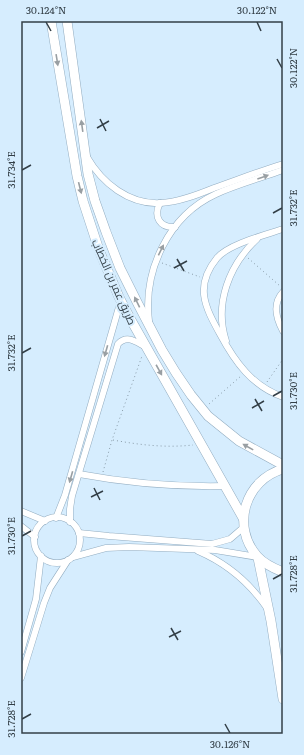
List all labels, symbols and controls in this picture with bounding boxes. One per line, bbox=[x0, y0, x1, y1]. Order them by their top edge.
text: 30.124°N bbox=[26, 2, 66, 17]
text: 30.122°N bbox=[237, 2, 277, 17]
text: 30.122°N bbox=[285, 48, 300, 88]
one-way arrow bbox=[54, 53, 60, 66]
one-way arrow bbox=[79, 120, 85, 132]
text: 31.734°E bbox=[3, 151, 18, 189]
one-way arrow bbox=[257, 174, 269, 180]
one-way arrow bbox=[77, 181, 83, 194]
text: 31.732°E bbox=[285, 189, 300, 227]
street label: طريق عمر بن الخطاب bbox=[89, 236, 141, 327]
one-way arrow bbox=[158, 244, 164, 256]
one-way arrow bbox=[134, 296, 140, 308]
text: 31.732°E bbox=[3, 334, 18, 372]
one-way arrow bbox=[103, 346, 109, 358]
one-way arrow bbox=[155, 365, 162, 376]
text: 31.730°E bbox=[285, 372, 300, 410]
one-way arrow bbox=[243, 444, 254, 450]
one-way arrow bbox=[68, 471, 74, 483]
text: 31.730°E bbox=[3, 517, 18, 555]
text: 31.728°E bbox=[285, 555, 300, 593]
text: 31.728°E bbox=[3, 700, 18, 738]
text: 30.126°N bbox=[210, 736, 250, 751]

